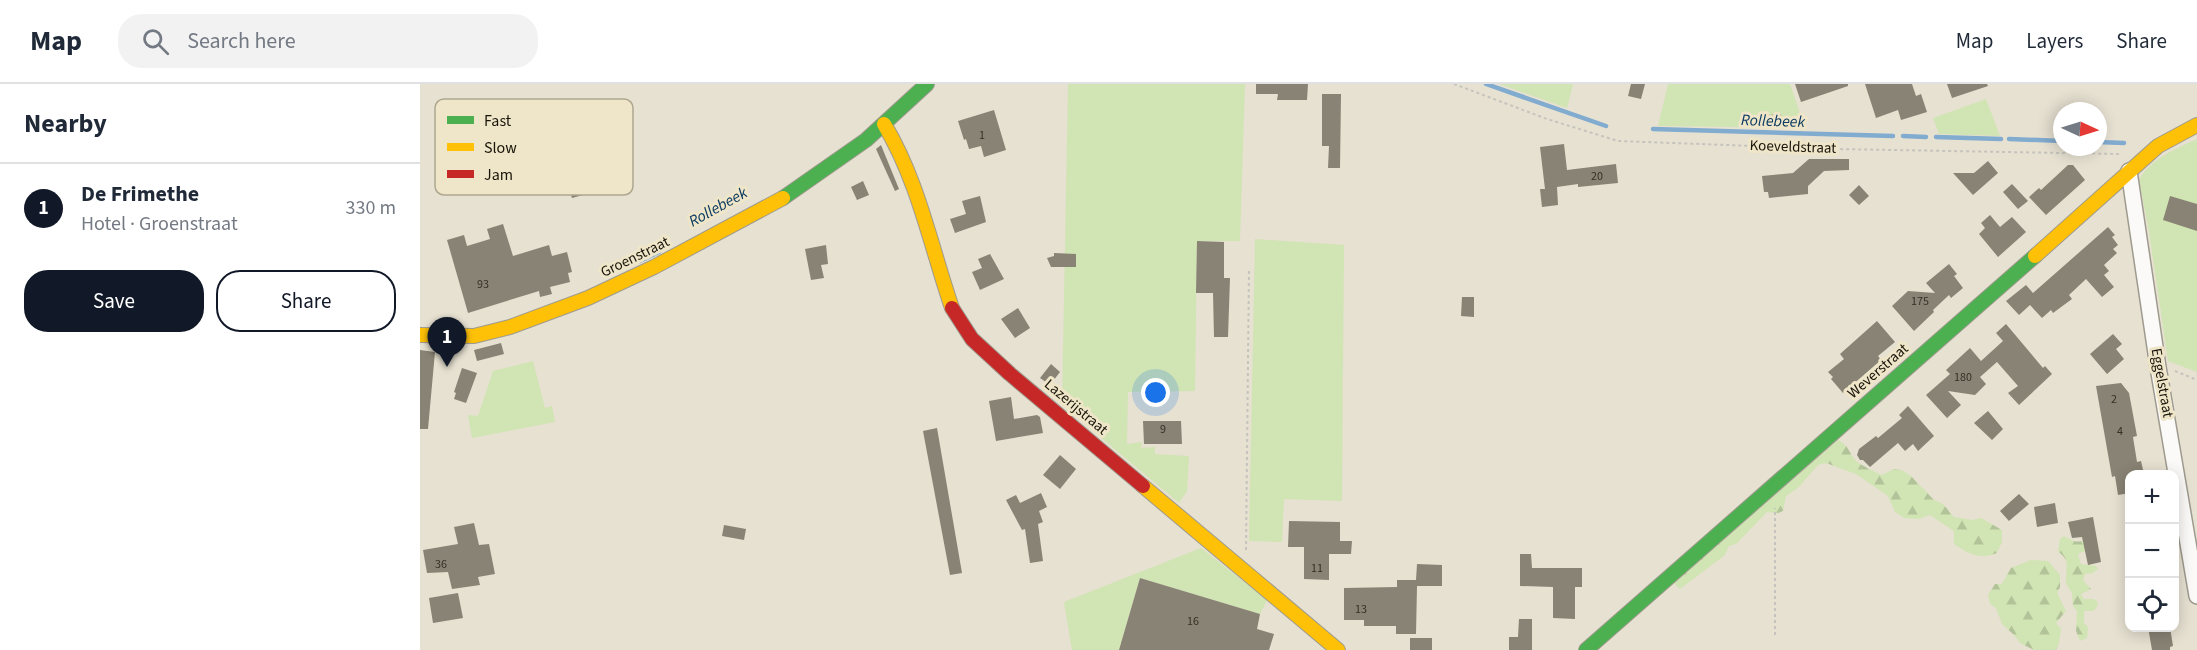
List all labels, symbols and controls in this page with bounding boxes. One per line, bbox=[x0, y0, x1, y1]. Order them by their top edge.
search box bbox=[118, 14, 538, 68]
text: Map bbox=[30, 21, 82, 61]
icon: search bbox=[139, 25, 172, 58]
text: Search here bbox=[187, 25, 296, 57]
text: Map bbox=[1956, 26, 1993, 56]
text: Layers bbox=[2026, 26, 2083, 56]
text: Share bbox=[2116, 26, 2167, 56]
legend bbox=[435, 99, 633, 195]
north arrow bbox=[2053, 102, 2107, 156]
text: Nearby bbox=[24, 105, 107, 142]
water label: Rollebeek bbox=[1741, 109, 1806, 133]
text: Fast bbox=[484, 110, 512, 132]
house number: 1 bbox=[979, 127, 985, 144]
street label: Koeveldstraat bbox=[1749, 135, 1837, 159]
text: Slow bbox=[484, 137, 517, 159]
text: Jam bbox=[484, 164, 513, 186]
house number: 20 bbox=[1591, 168, 1603, 185]
text: De Frimethe bbox=[81, 178, 199, 210]
water label: Rollebeek bbox=[685, 182, 752, 232]
text: 1 bbox=[38, 194, 49, 222]
text: 330 m bbox=[346, 194, 396, 222]
text: Hotel · Groenstraat bbox=[81, 210, 238, 238]
street label: Groenstraat bbox=[597, 231, 673, 283]
button: Save bbox=[24, 270, 204, 332]
button: Share bbox=[216, 270, 396, 332]
house number: 93 bbox=[477, 276, 489, 293]
house number: 175 bbox=[1911, 293, 1929, 310]
pin: 1 bbox=[428, 318, 466, 367]
street label: Weverstraat bbox=[1843, 339, 1913, 403]
street label: Eggelstraat bbox=[2146, 347, 2178, 419]
house number: 180 bbox=[1954, 369, 1972, 386]
street label: Lazerijstraat bbox=[1040, 374, 1112, 440]
your location bbox=[1141, 378, 1170, 407]
house number: 2 bbox=[2111, 391, 2117, 408]
house number: 9 bbox=[1160, 421, 1166, 438]
house number: 4 bbox=[2117, 423, 2123, 440]
map controls bbox=[2125, 470, 2179, 632]
button: + bbox=[2125, 470, 2179, 524]
button: − bbox=[2125, 524, 2179, 578]
house number: 36 bbox=[435, 556, 447, 573]
house number: 11 bbox=[1311, 560, 1323, 577]
button: locate bbox=[2125, 578, 2179, 632]
house number: 13 bbox=[1355, 601, 1367, 618]
house number: 16 bbox=[1187, 613, 1199, 630]

